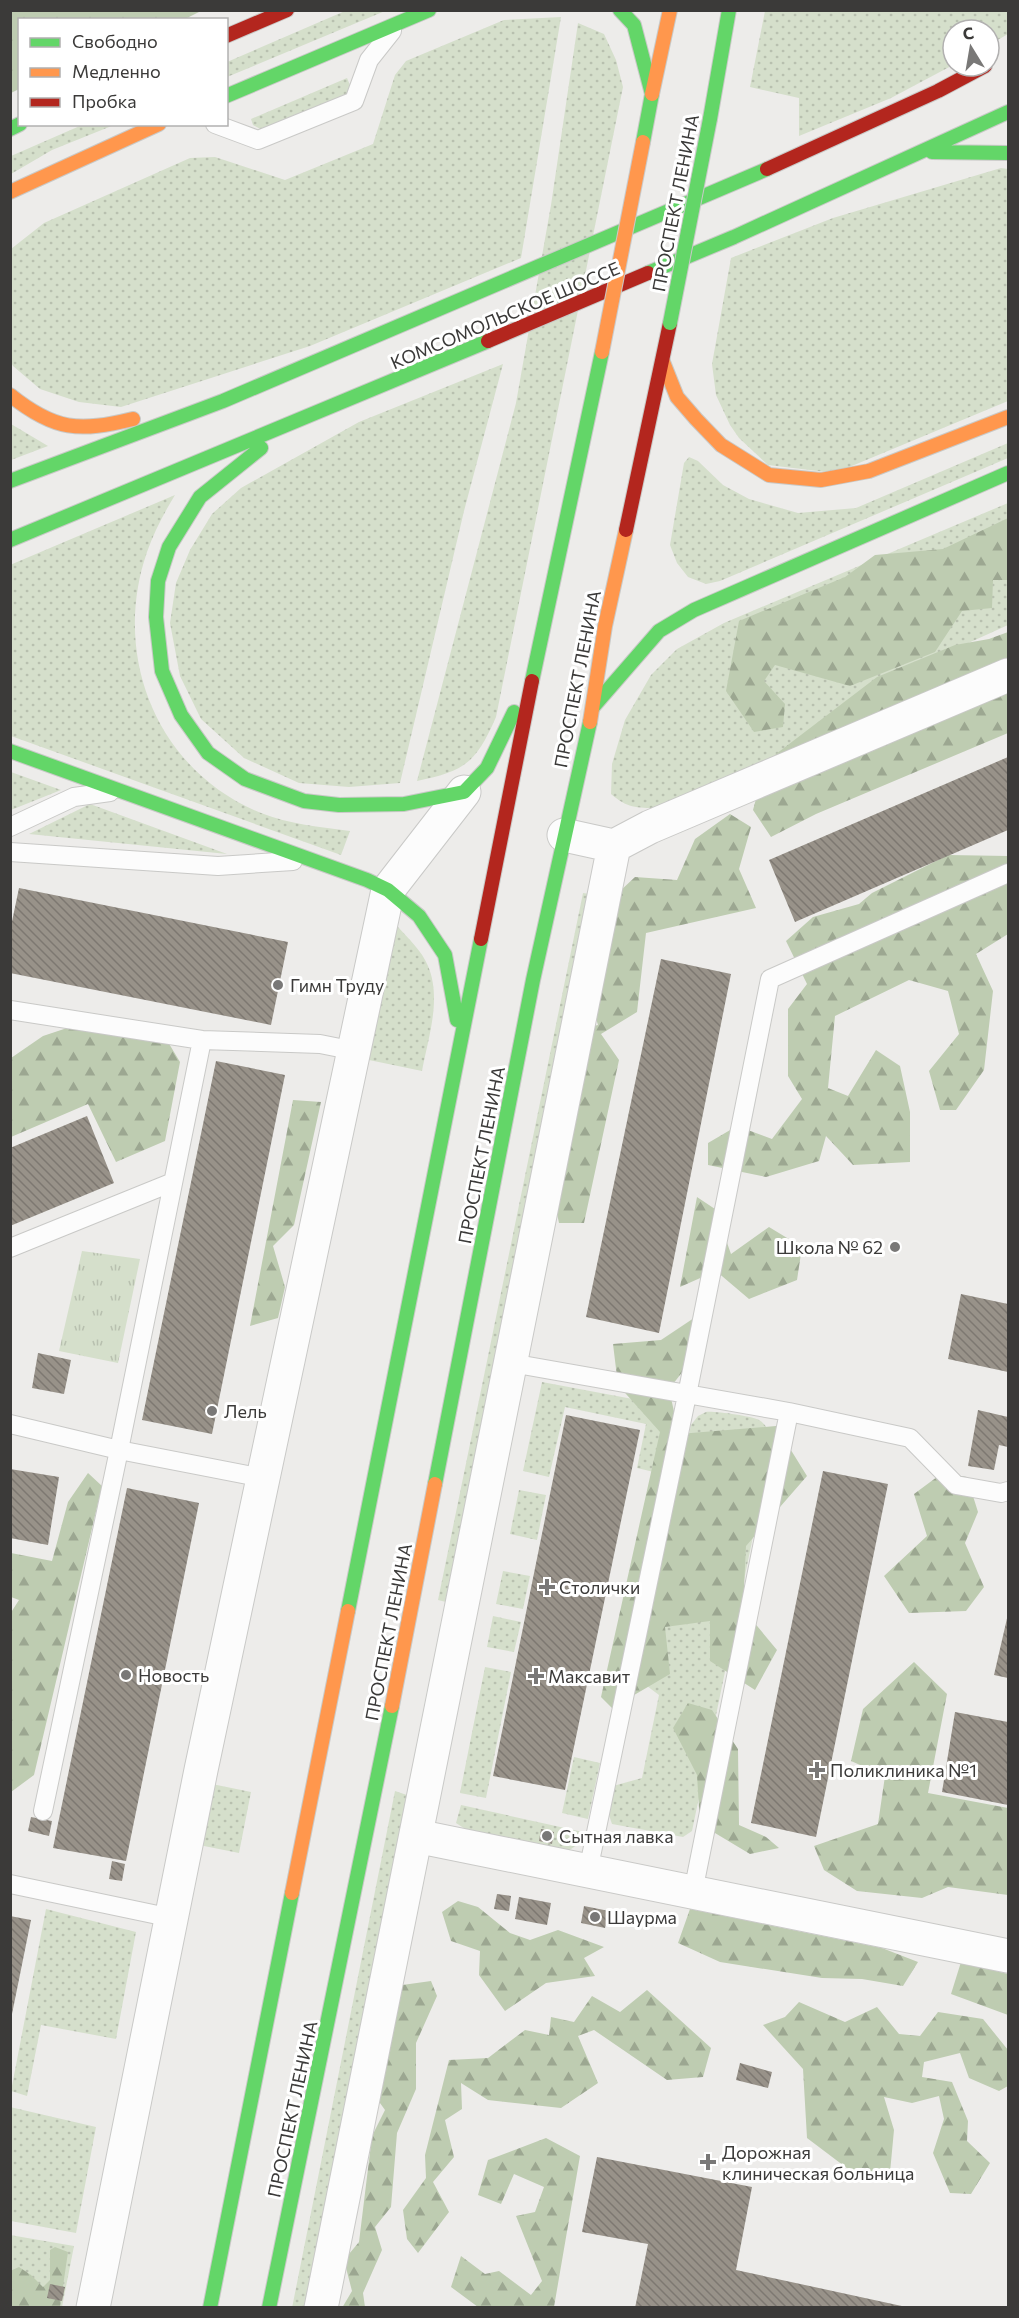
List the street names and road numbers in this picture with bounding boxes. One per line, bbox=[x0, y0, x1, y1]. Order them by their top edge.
street label: ПРОСПЕКТ ЛЕНИНА bbox=[647, 112, 703, 294]
street label: КОМСОМОЛЬСКОЕ ШОССЕ bbox=[387, 257, 623, 373]
street label: ПРОСПЕКТ ЛЕНИНА bbox=[549, 588, 605, 770]
street label: ПРОСПЕКТ ЛЕНИНА bbox=[453, 1064, 509, 1246]
street label: ПРОСПЕКТ ЛЕНИНА bbox=[360, 1541, 416, 1723]
street label: ПРОСПЕКТ ЛЕНИНА bbox=[263, 2019, 321, 2199]

